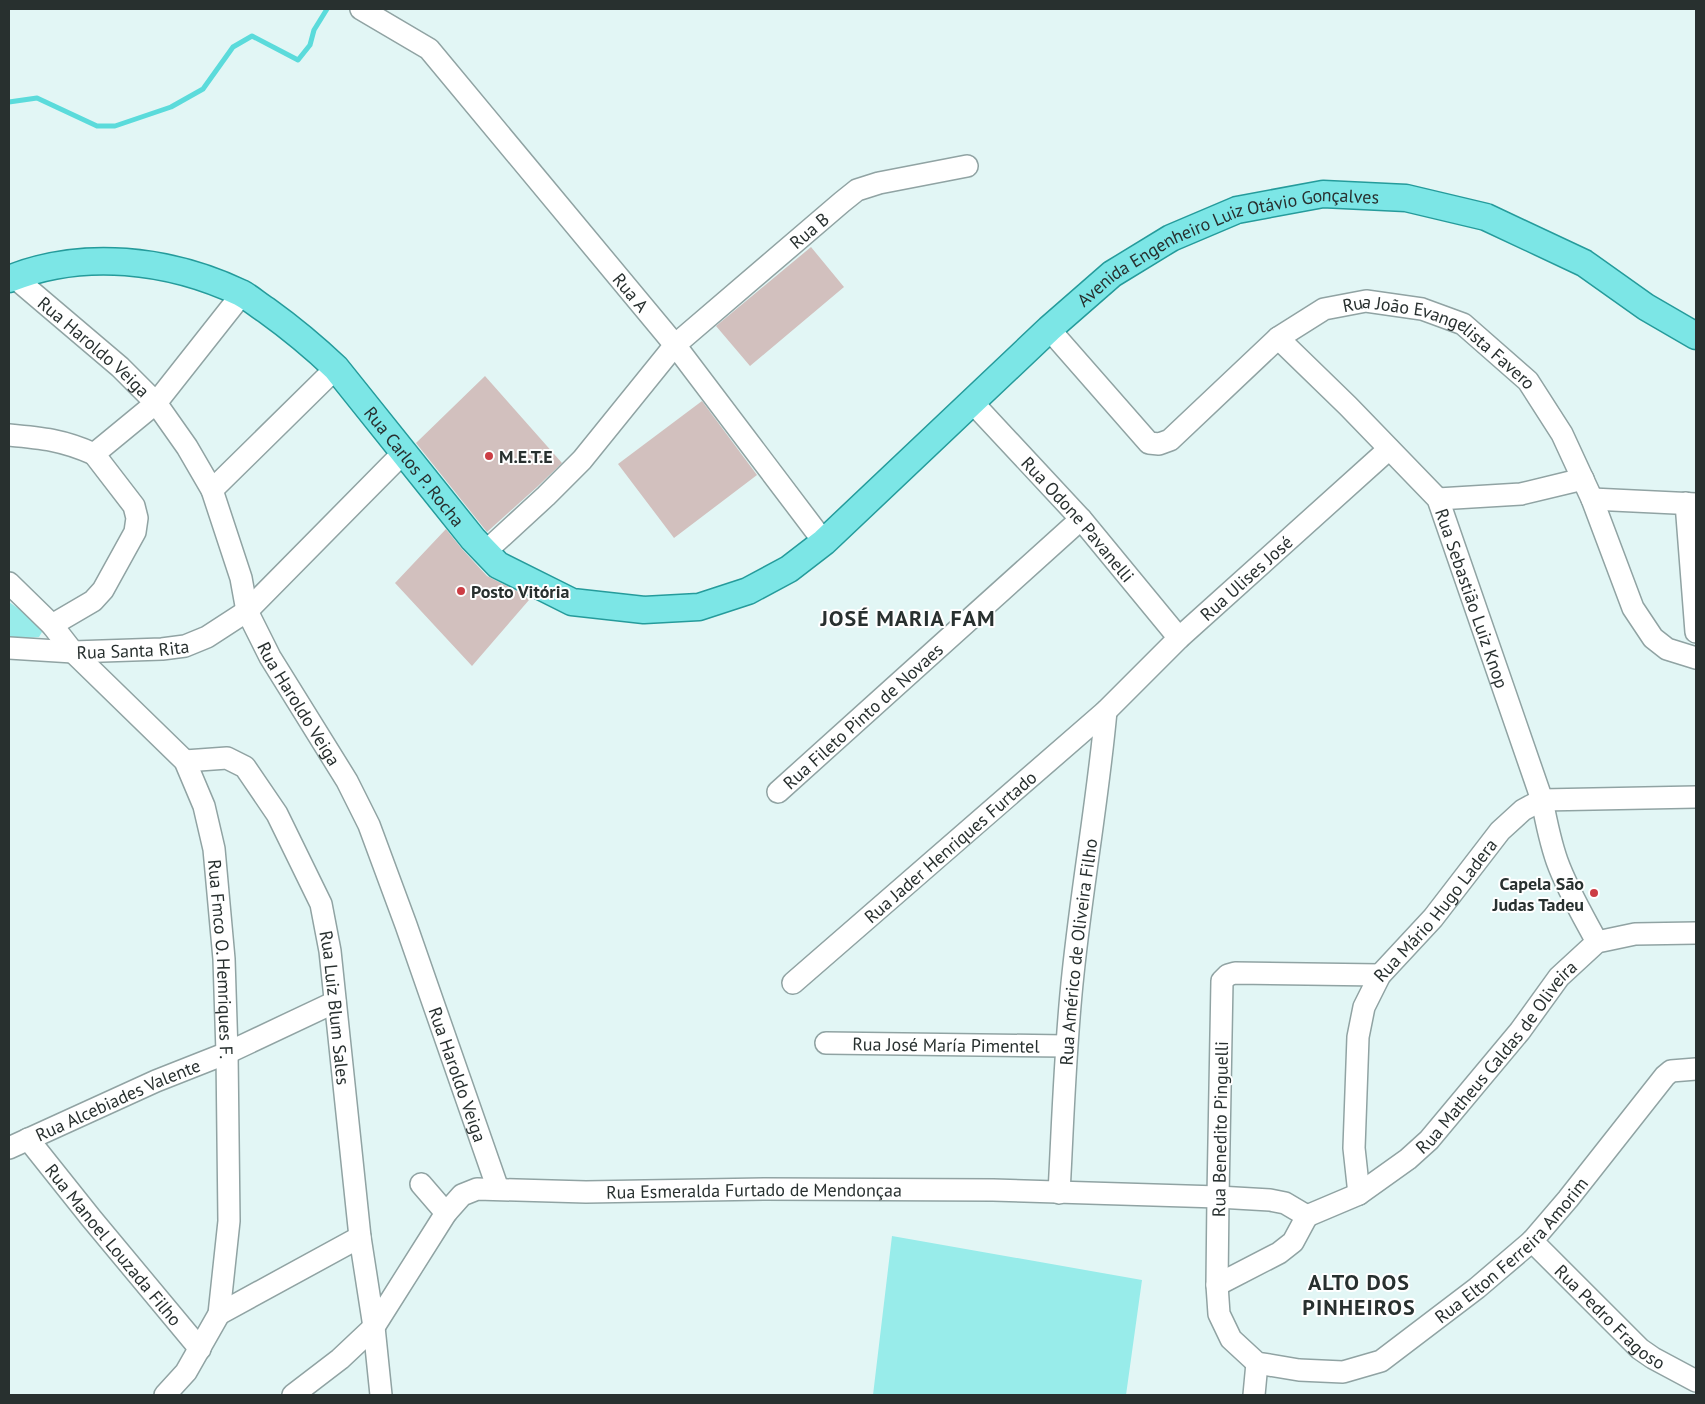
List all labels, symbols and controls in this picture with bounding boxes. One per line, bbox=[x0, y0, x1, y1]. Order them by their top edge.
street label: Avenida Engenheiro Luiz Otávio Gonçalves bbox=[1072, 182, 1380, 311]
street label: Rua B bbox=[785, 207, 833, 253]
street label: Rua A bbox=[608, 268, 654, 317]
street label: Rua João Evangelista Favero bbox=[1340, 289, 1541, 393]
street label: Rua Haroldo Veiga bbox=[33, 291, 155, 402]
street label: Rua Carlos P. Rocha bbox=[359, 401, 470, 531]
place label: M.E.T.E bbox=[499, 445, 553, 468]
marker: M.E.T.E bbox=[483, 450, 495, 462]
street label: Rua Odone Pavanelli bbox=[1017, 451, 1139, 587]
street label: Rua Sebastião Luiz Knop bbox=[1431, 505, 1514, 691]
street label: Rua Ulises José bbox=[1195, 530, 1297, 625]
place label: Posto Vitória bbox=[471, 580, 569, 603]
marker: Posto Vitória bbox=[455, 585, 467, 597]
district label: JOSÉ MARIA FAM bbox=[819, 604, 996, 632]
street label: Rua Santa Rita bbox=[76, 634, 190, 663]
street label: Rua Haroldo Veiga bbox=[253, 638, 346, 770]
street label: Rua Fileto Pinto de Novaes bbox=[778, 638, 948, 794]
street label: Rua Jader Henriques Furtado bbox=[859, 765, 1041, 928]
street label: Rua Mário Hugo Ladera bbox=[1368, 834, 1502, 986]
street label: Rua Américo de Oliveira Filho bbox=[1054, 837, 1102, 1066]
street label: Rua Fmco O. Hemriques F. bbox=[203, 858, 239, 1059]
place label: Capela São Judas Tadeu bbox=[1491, 872, 1584, 916]
marker: Capela São Judas Tadeu bbox=[1588, 887, 1600, 899]
street label: Rua Luiz Blum Sales bbox=[315, 928, 355, 1086]
street label: Rua Matheus Caldas de Oliveira bbox=[1410, 955, 1581, 1158]
street label: Rua Haroldo Veiga bbox=[424, 1004, 492, 1145]
street label: Rua José María Pimentel bbox=[852, 1032, 1040, 1057]
street label: Rua Benedito Pinguelli bbox=[1207, 1041, 1233, 1217]
street label: Rua Alcebiades Valente bbox=[32, 1053, 203, 1146]
street label: Rua Manoel Louzada Filho bbox=[41, 1159, 187, 1330]
street label: Rua Elton Ferreira Amorim bbox=[1430, 1172, 1593, 1328]
street label: Rua Esmeralda Furtado de Mendonçaa bbox=[606, 1177, 902, 1203]
street label: Rua Pedro Fragoso bbox=[1550, 1259, 1669, 1374]
district label: ALTO DOS PINHEIROS bbox=[1302, 1268, 1416, 1321]

